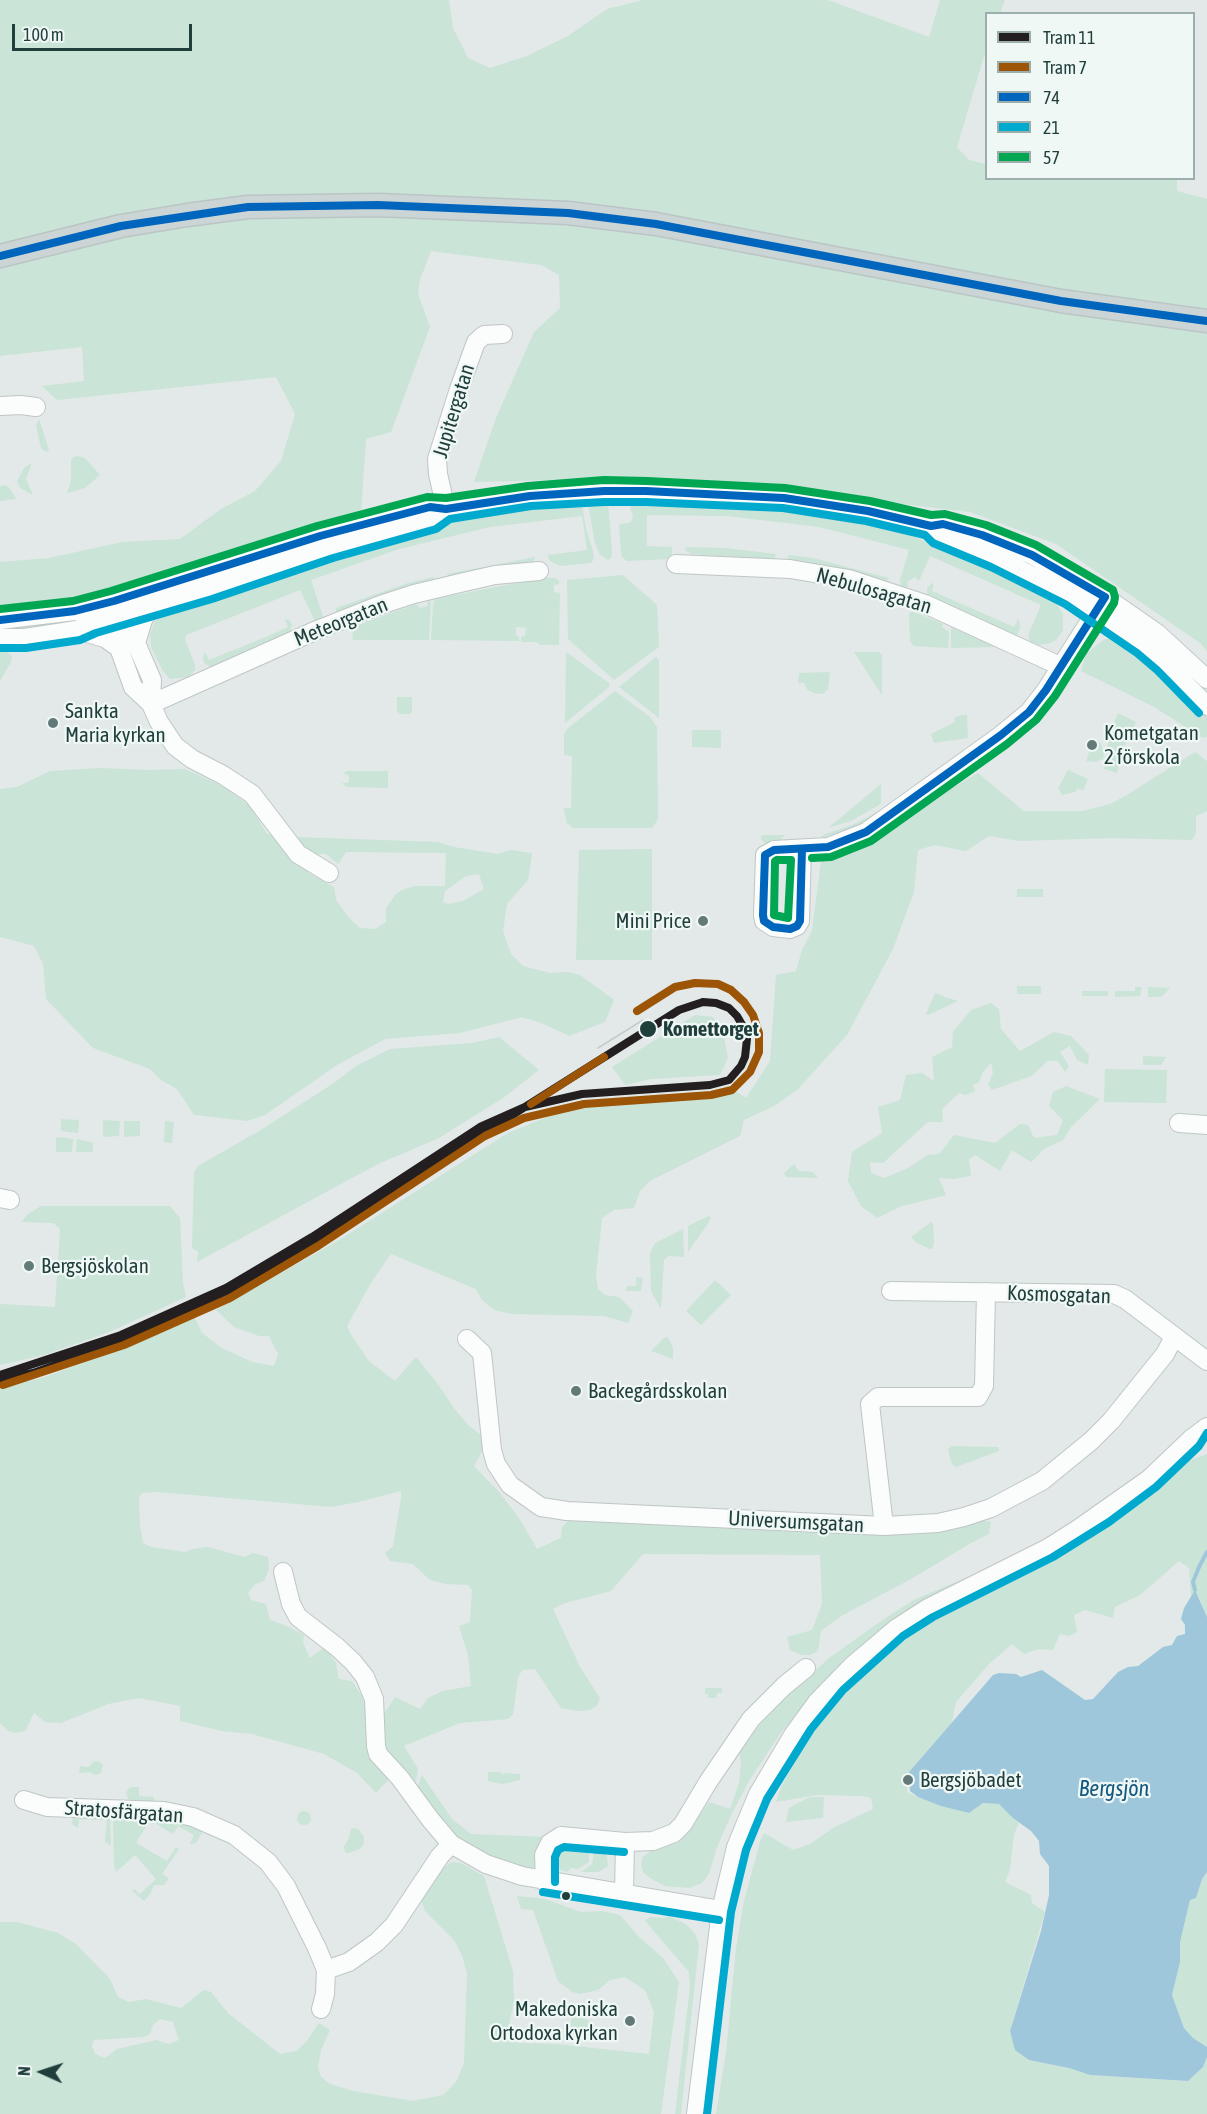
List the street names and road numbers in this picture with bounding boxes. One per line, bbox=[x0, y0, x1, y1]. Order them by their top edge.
street label: Jupitergatan bbox=[428, 361, 480, 461]
street label: Nebulosagatan bbox=[813, 563, 935, 619]
street label: Meteorgatan bbox=[291, 592, 391, 652]
street label: Kosmosgatan bbox=[1007, 1281, 1111, 1309]
street label: Universumsgatan bbox=[727, 1506, 865, 1538]
street label: Stratosfärgatan bbox=[64, 1795, 184, 1829]

